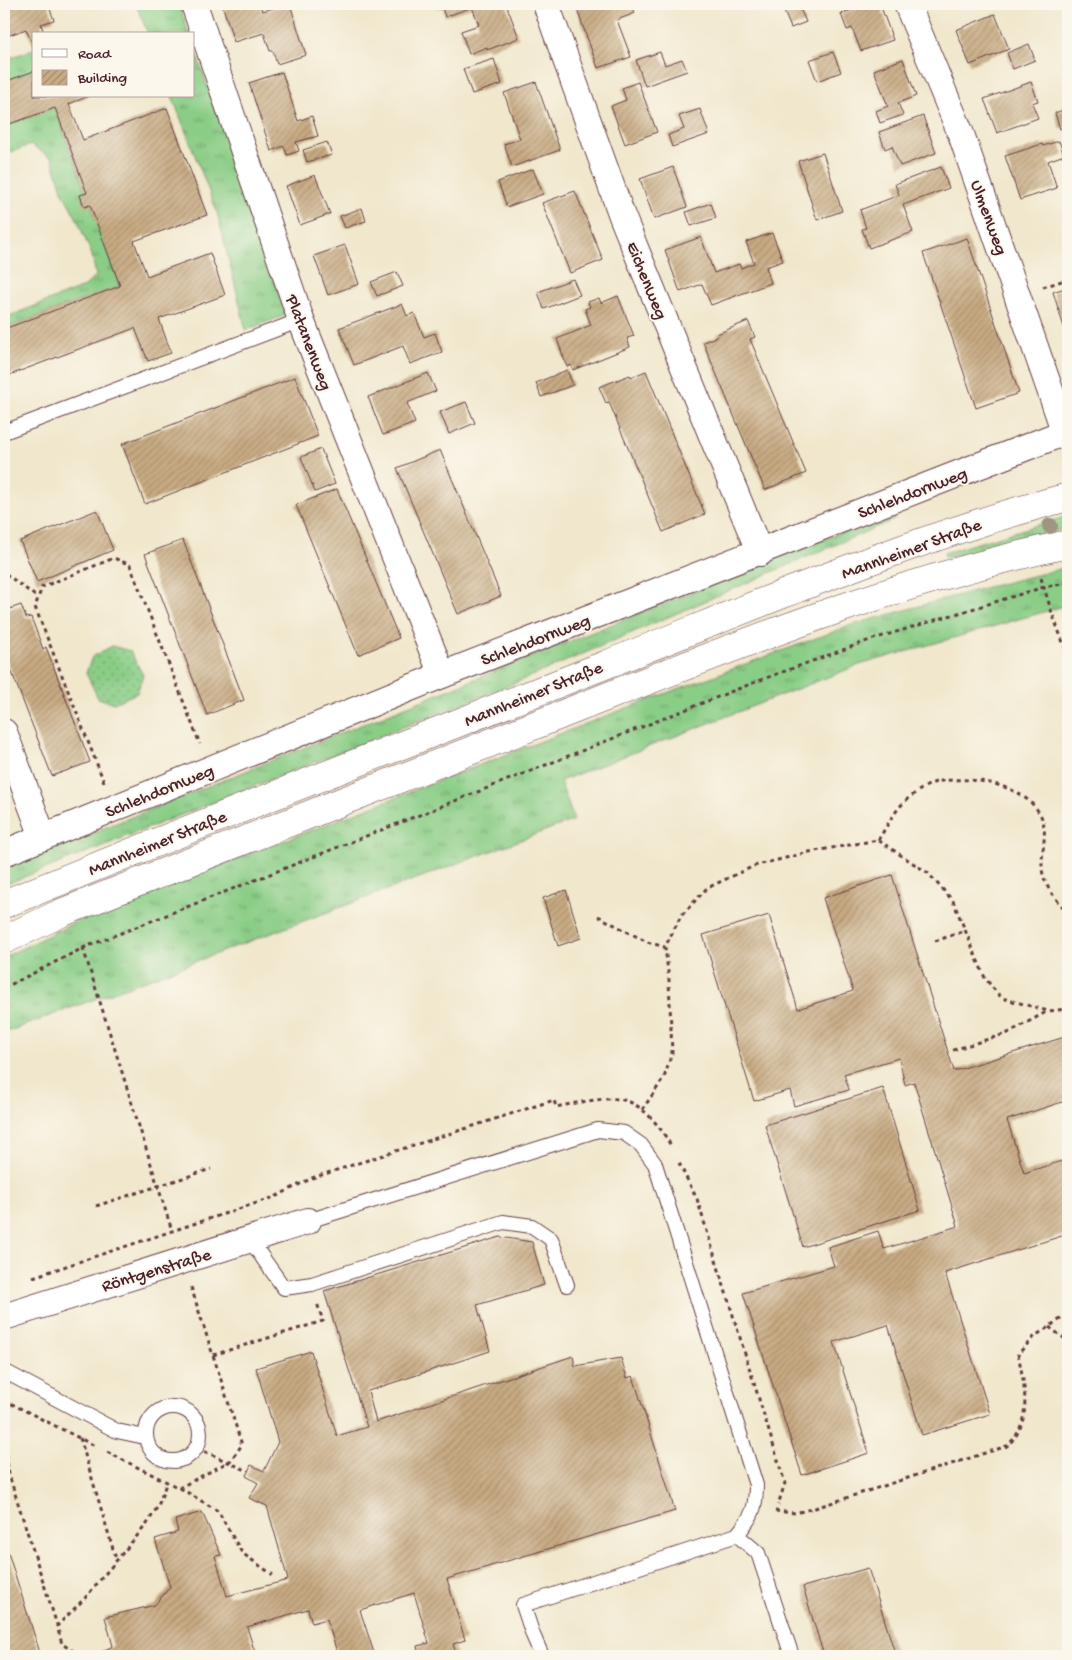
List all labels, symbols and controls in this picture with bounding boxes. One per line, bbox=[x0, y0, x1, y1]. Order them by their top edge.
legend bbox=[32, 32, 195, 98]
text: Road bbox=[78, 46, 112, 64]
text: Building bbox=[77, 70, 127, 88]
street label: Ulmenweg bbox=[964, 177, 1011, 258]
street label: Eichenweg bbox=[621, 239, 671, 323]
street label: Platanenweg bbox=[279, 291, 336, 394]
street label: Schlehdornweg bbox=[855, 464, 971, 525]
street label: Mannheimer Straße bbox=[839, 515, 985, 585]
street label: Schlehdornweg bbox=[478, 611, 594, 672]
street label: Mannheimer Straße bbox=[462, 658, 607, 733]
street label: Schlehdornweg bbox=[103, 761, 217, 824]
street label: Mannheimer Straße bbox=[86, 807, 231, 882]
street label: Röntgenstraße bbox=[99, 1245, 215, 1298]

